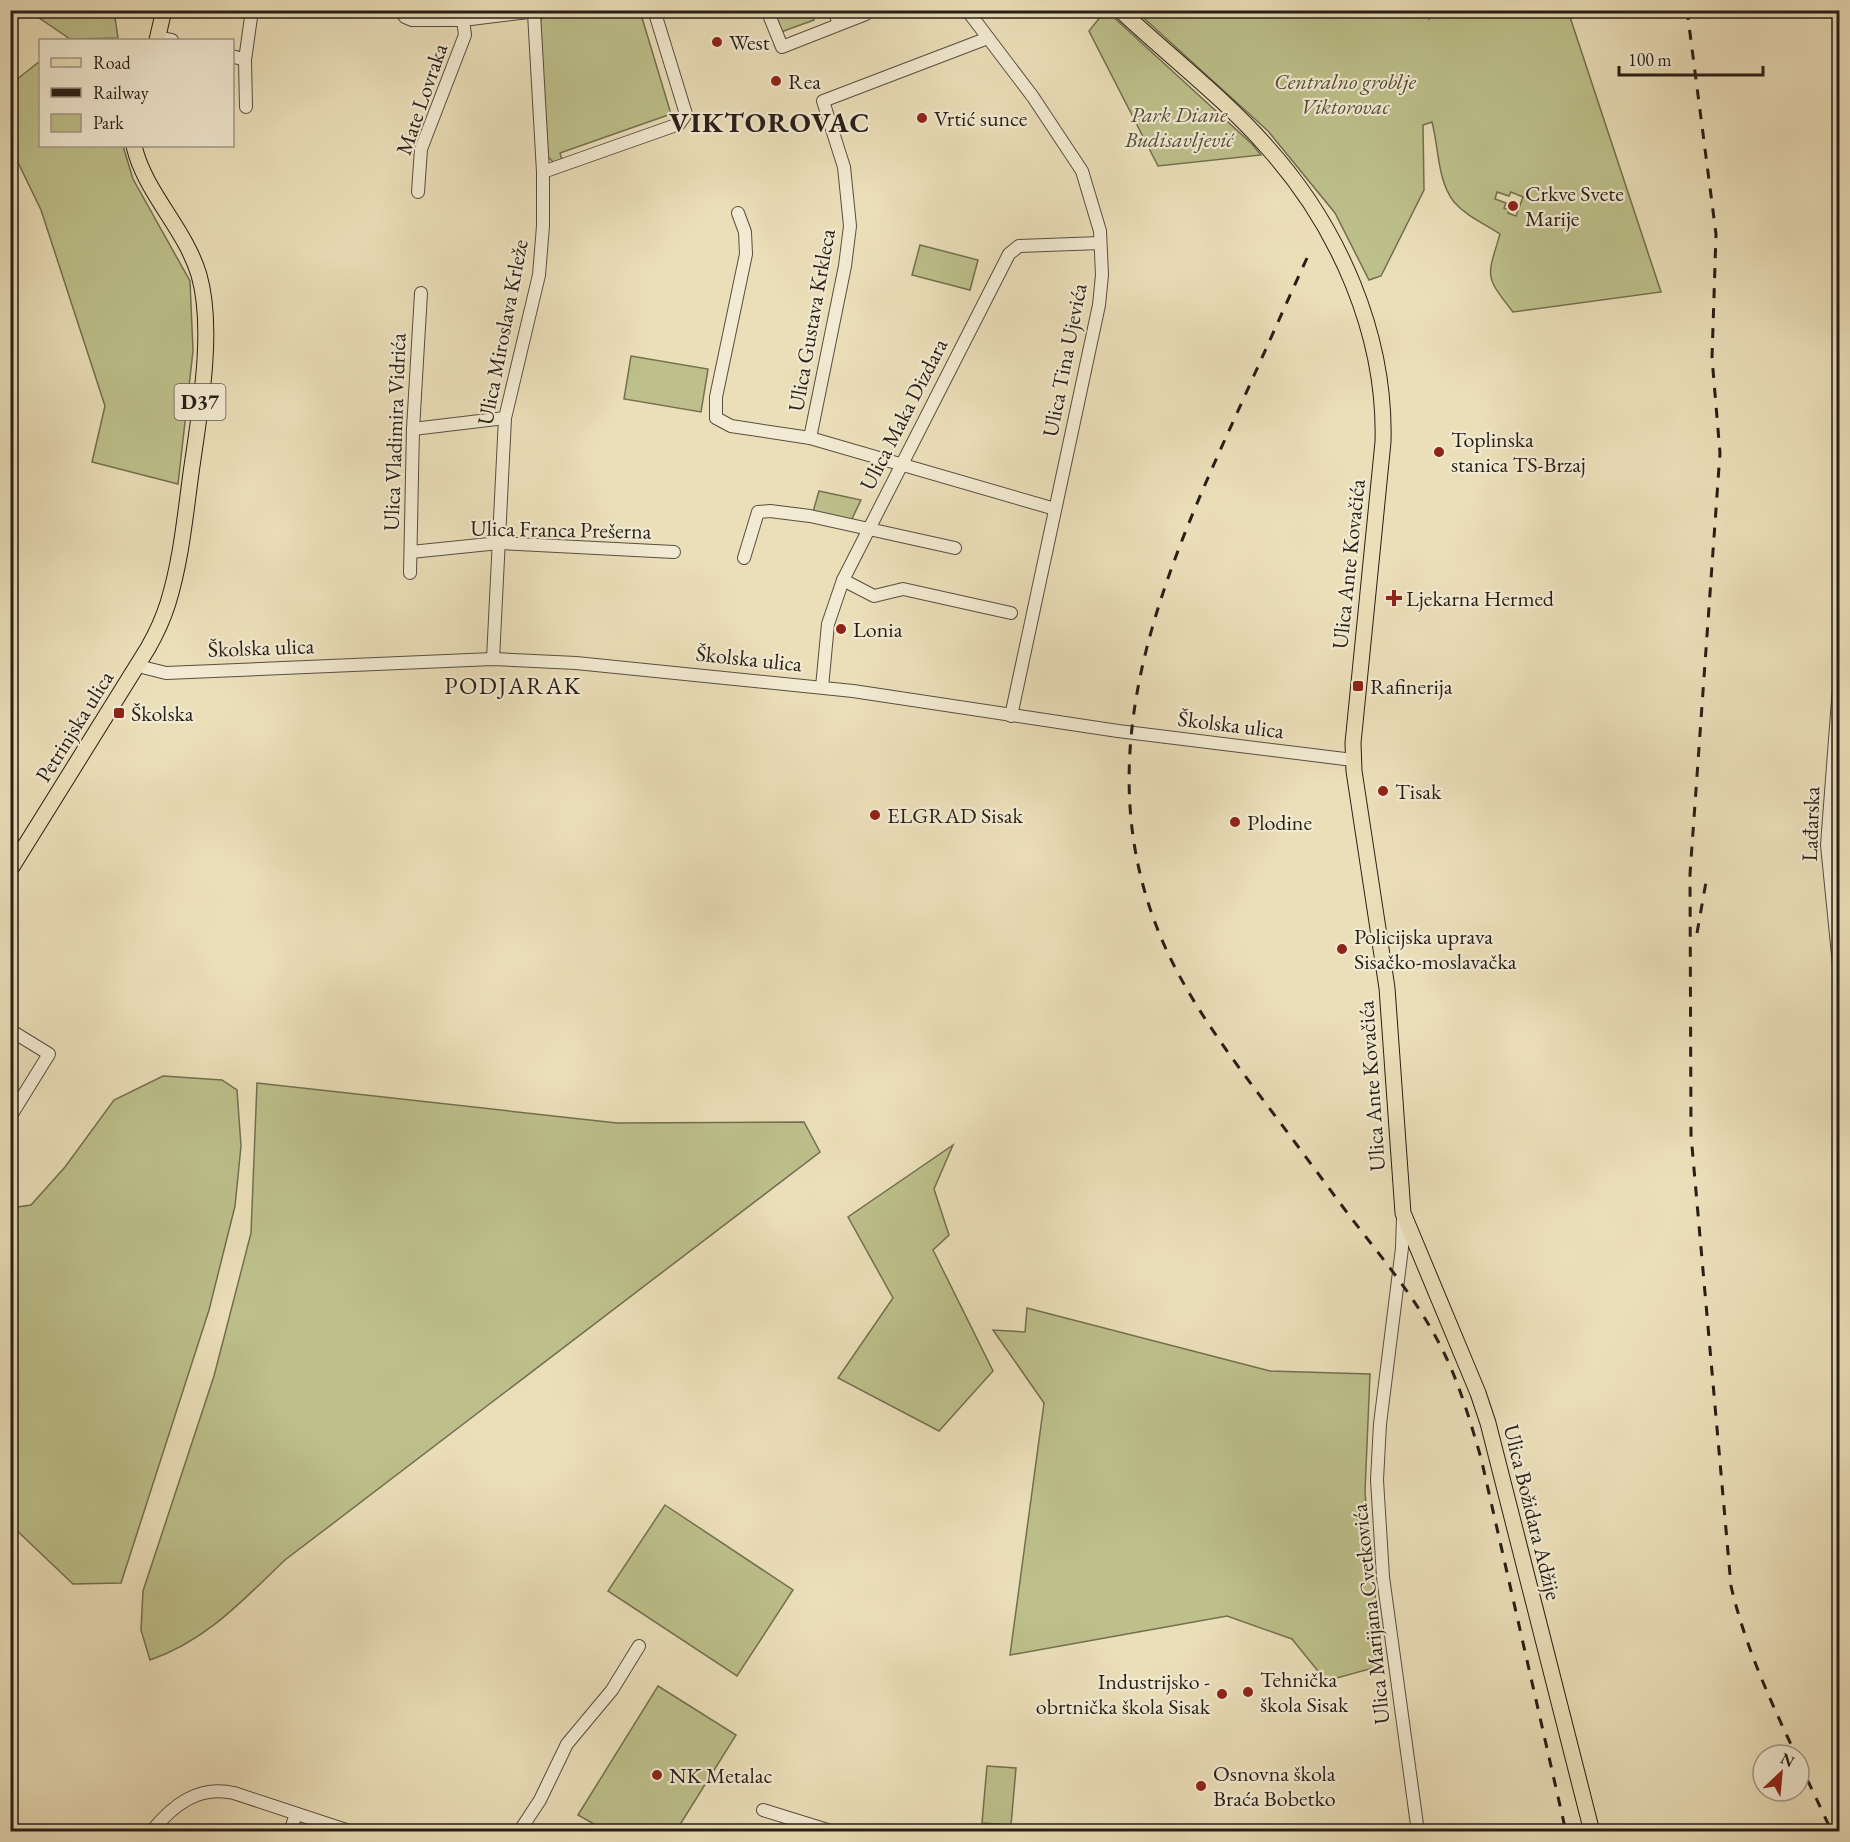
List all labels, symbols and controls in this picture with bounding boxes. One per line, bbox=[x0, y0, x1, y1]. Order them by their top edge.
place label: West bbox=[729, 28, 770, 57]
marker: West bbox=[710, 35, 724, 49]
legend bbox=[39, 39, 234, 147]
street label: Mate Lovraka bbox=[389, 39, 454, 159]
scale bar bbox=[1619, 39, 1763, 77]
text: 100 m bbox=[1628, 48, 1672, 71]
text: Road bbox=[93, 51, 132, 74]
place label: Rea bbox=[788, 67, 821, 96]
park label: Centralno groblje Viktorovac bbox=[1274, 67, 1417, 121]
marker: Rea bbox=[769, 74, 783, 88]
text: Railway bbox=[93, 81, 149, 104]
park label: Park Diane Budisavljević bbox=[1124, 100, 1235, 154]
district label: VIKTOROVAC bbox=[669, 104, 871, 140]
place label: Vrtić sunce bbox=[934, 104, 1028, 133]
text: Park bbox=[93, 111, 124, 134]
marker: Vrtić sunce bbox=[915, 111, 929, 125]
place label: Crkve Svete Marije bbox=[1525, 179, 1624, 233]
marker: Crkve Svete Marije bbox=[1506, 199, 1520, 213]
street label: Ulica Gustava Krkleca bbox=[781, 226, 842, 414]
street label: Ulica Miroslava Krleže bbox=[470, 236, 535, 427]
street label: Ulica Tina Ujevića bbox=[1035, 281, 1094, 439]
street label: Ulica Vladimira Vidrića bbox=[377, 332, 412, 532]
street label: Ulica Maka Dizdara bbox=[853, 333, 954, 495]
road number: D37 bbox=[174, 384, 226, 420]
place label: Toplinska stanica TS-Brzaj bbox=[1451, 425, 1586, 479]
marker: Toplinska stanica TS-Brzaj bbox=[1432, 445, 1446, 459]
street label: Ulica Ante Kovačića bbox=[1325, 477, 1372, 651]
street label: Ulica Franca Prešerna bbox=[470, 513, 652, 546]
place label: Ljekarna Hermed bbox=[1406, 584, 1555, 613]
marker: Ljekarna Hermed bbox=[1387, 591, 1401, 605]
place label: Lonia bbox=[853, 615, 903, 644]
marker: Lonia bbox=[834, 622, 848, 636]
street label: Školska ulica bbox=[207, 631, 315, 664]
street label: Školska ulica bbox=[694, 639, 804, 679]
street label: Petrinjska ulica bbox=[29, 665, 120, 787]
district label: PODJARAK bbox=[444, 670, 582, 701]
place label: Rafinerija bbox=[1370, 672, 1453, 701]
marker: Rafinerija bbox=[1351, 679, 1365, 693]
place label: Školska bbox=[131, 699, 194, 728]
street label: Školska ulica bbox=[1176, 704, 1286, 745]
marker: Školska bbox=[112, 706, 126, 720]
place label: Tisak bbox=[1395, 777, 1442, 806]
marker: Tisak bbox=[1376, 784, 1390, 798]
street label: Lađarska bbox=[1795, 786, 1826, 862]
place label: ELGRAD Sisak bbox=[887, 801, 1024, 830]
marker: ELGRAD Sisak bbox=[868, 808, 882, 822]
place label: Plodine bbox=[1247, 808, 1312, 837]
marker: Plodine bbox=[1228, 815, 1242, 829]
place label: Policijska uprava Sisačko-moslavačka bbox=[1354, 922, 1517, 976]
marker: Policijska uprava Sisačko-moslavačka bbox=[1335, 942, 1349, 956]
street label: Ulica Ante Kovačića bbox=[1351, 1000, 1392, 1172]
street label: Ulica Božidara Adžije bbox=[1497, 1421, 1568, 1603]
street label: Ulica Marijana Cvetkovića bbox=[1344, 1502, 1397, 1726]
place label: Tehnička škola Sisak bbox=[1260, 1665, 1349, 1719]
place label: Industrijsko - obrtnička škola Sisak bbox=[1036, 1667, 1211, 1721]
marker: Tehnička škola Sisak bbox=[1241, 1685, 1255, 1699]
marker: Industrijsko - obrtnička škola Sisak bbox=[1215, 1687, 1229, 1701]
north arrow bbox=[1751, 1743, 1811, 1803]
text: N bbox=[1777, 1748, 1798, 1772]
place label: Osnovna škola Braća Bobetko bbox=[1213, 1759, 1336, 1813]
place label: NK Metalac bbox=[669, 1761, 773, 1790]
marker: NK Metalac bbox=[650, 1768, 664, 1782]
marker: Osnovna škola Braća Bobetko bbox=[1194, 1779, 1208, 1793]

